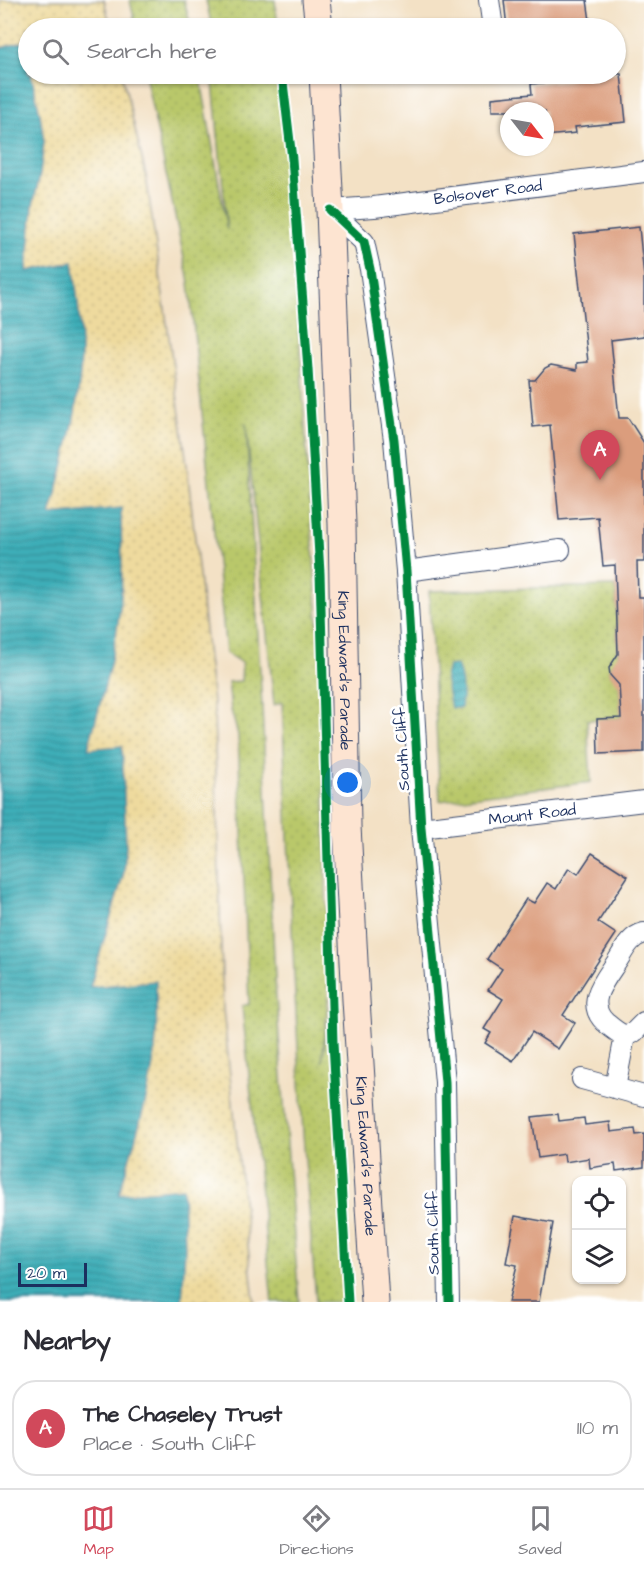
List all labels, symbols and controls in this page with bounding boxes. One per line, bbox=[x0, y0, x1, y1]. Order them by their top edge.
search box bbox=[18, 18, 626, 84]
icon: search bbox=[39, 35, 72, 68]
text: Search here bbox=[87, 36, 217, 67]
north arrow bbox=[500, 102, 554, 156]
street label: Bolsover Road bbox=[433, 174, 543, 210]
pin: A bbox=[580, 430, 620, 480]
street label: King Edward's Parade bbox=[331, 591, 357, 751]
street label: South Cliff bbox=[389, 706, 415, 791]
your location bbox=[333, 768, 362, 797]
street label: Mount Road bbox=[487, 798, 577, 831]
street label: King Edward's Parade bbox=[350, 1076, 382, 1237]
map controls bbox=[572, 1176, 626, 1284]
button: locate bbox=[572, 1176, 626, 1230]
street label: South Cliff bbox=[421, 1191, 445, 1275]
button: layers bbox=[572, 1230, 626, 1284]
scale bar bbox=[18, 1260, 87, 1288]
text: 20 m bbox=[27, 1262, 65, 1284]
text: Nearby bbox=[24, 1323, 111, 1359]
text: The Chaseley Trust bbox=[83, 1399, 282, 1430]
text: A bbox=[39, 1414, 52, 1442]
text: 110 m bbox=[577, 1414, 618, 1442]
text: Place · South Cliff bbox=[83, 1430, 256, 1458]
tab: Map bbox=[82, 1502, 115, 1560]
tab: Directions bbox=[280, 1502, 354, 1560]
tab: Saved bbox=[518, 1502, 562, 1560]

